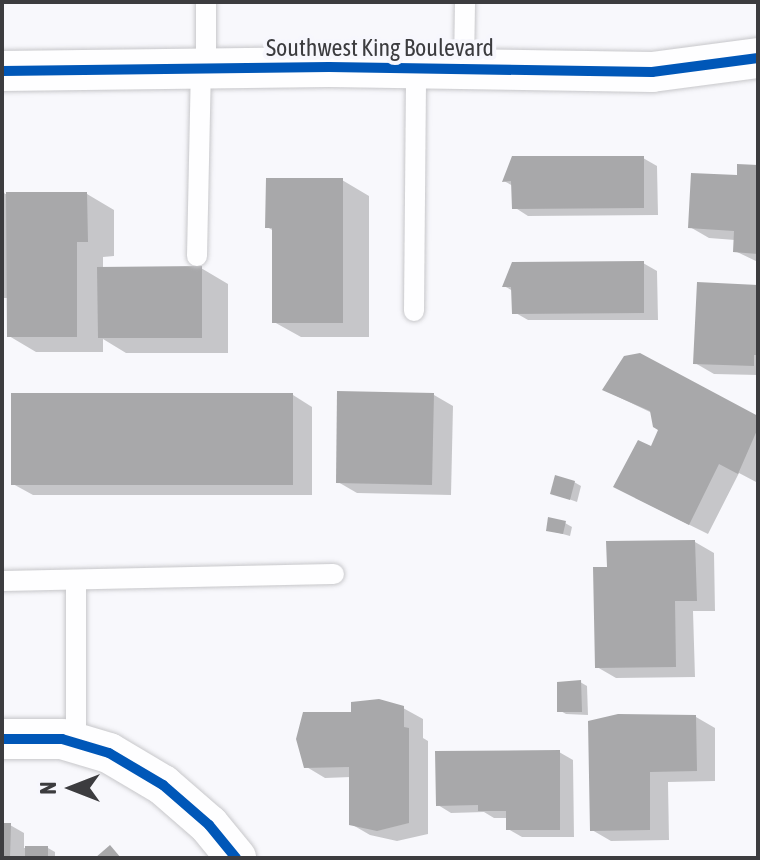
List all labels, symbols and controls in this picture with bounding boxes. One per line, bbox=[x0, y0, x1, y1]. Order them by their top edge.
street label: Southwest King Boulevard bbox=[266, 34, 494, 62]
north arrow bbox=[32, 748, 112, 828]
text: N bbox=[35, 782, 61, 795]

